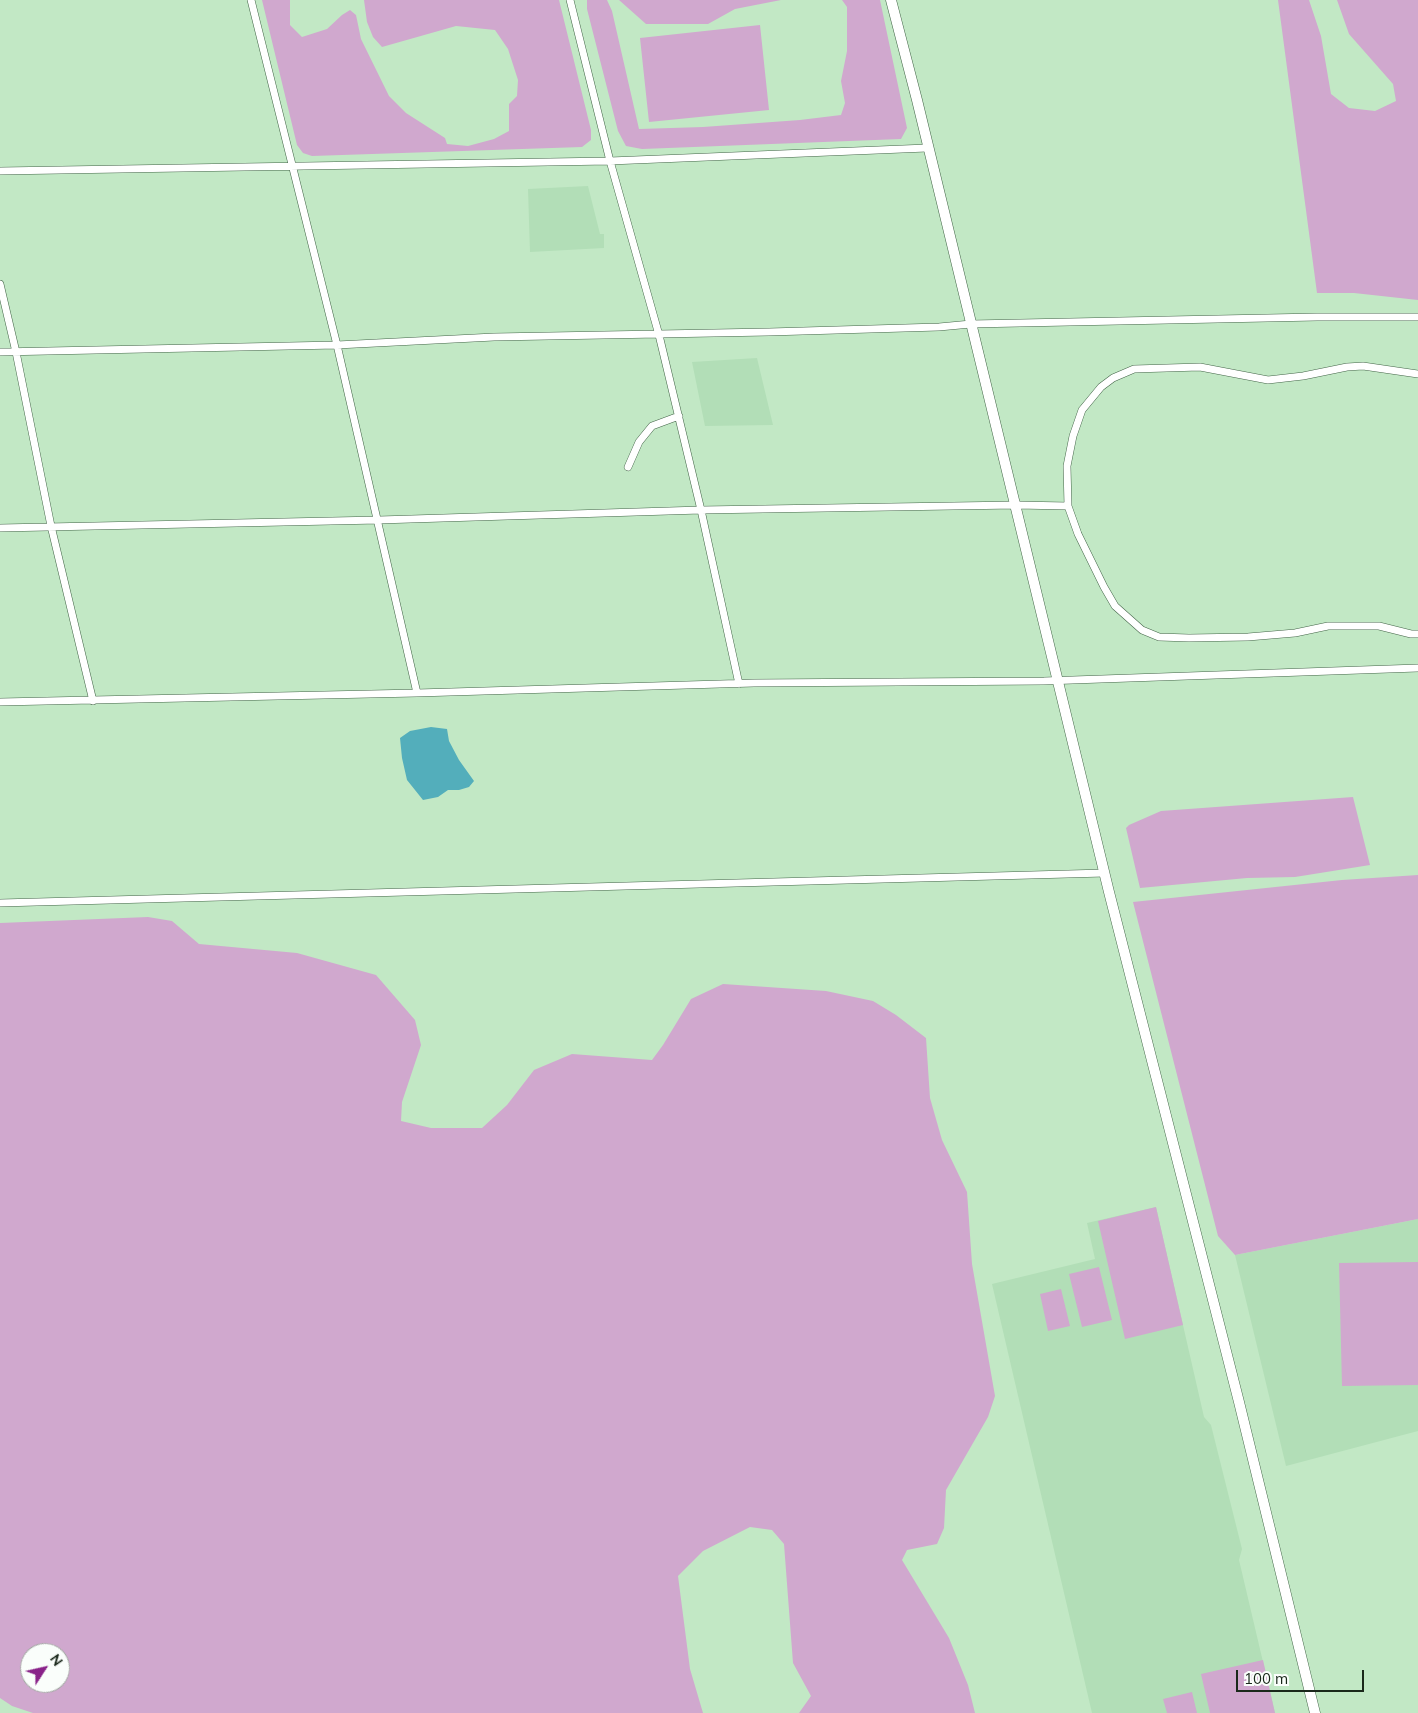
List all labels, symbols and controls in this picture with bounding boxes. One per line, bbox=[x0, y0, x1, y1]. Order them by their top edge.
north arrow bbox=[20, 1643, 70, 1693]
text: N bbox=[46, 1650, 67, 1669]
scale bar bbox=[1238, 1660, 1366, 1692]
text: 100 m bbox=[1244, 1669, 1288, 1688]

